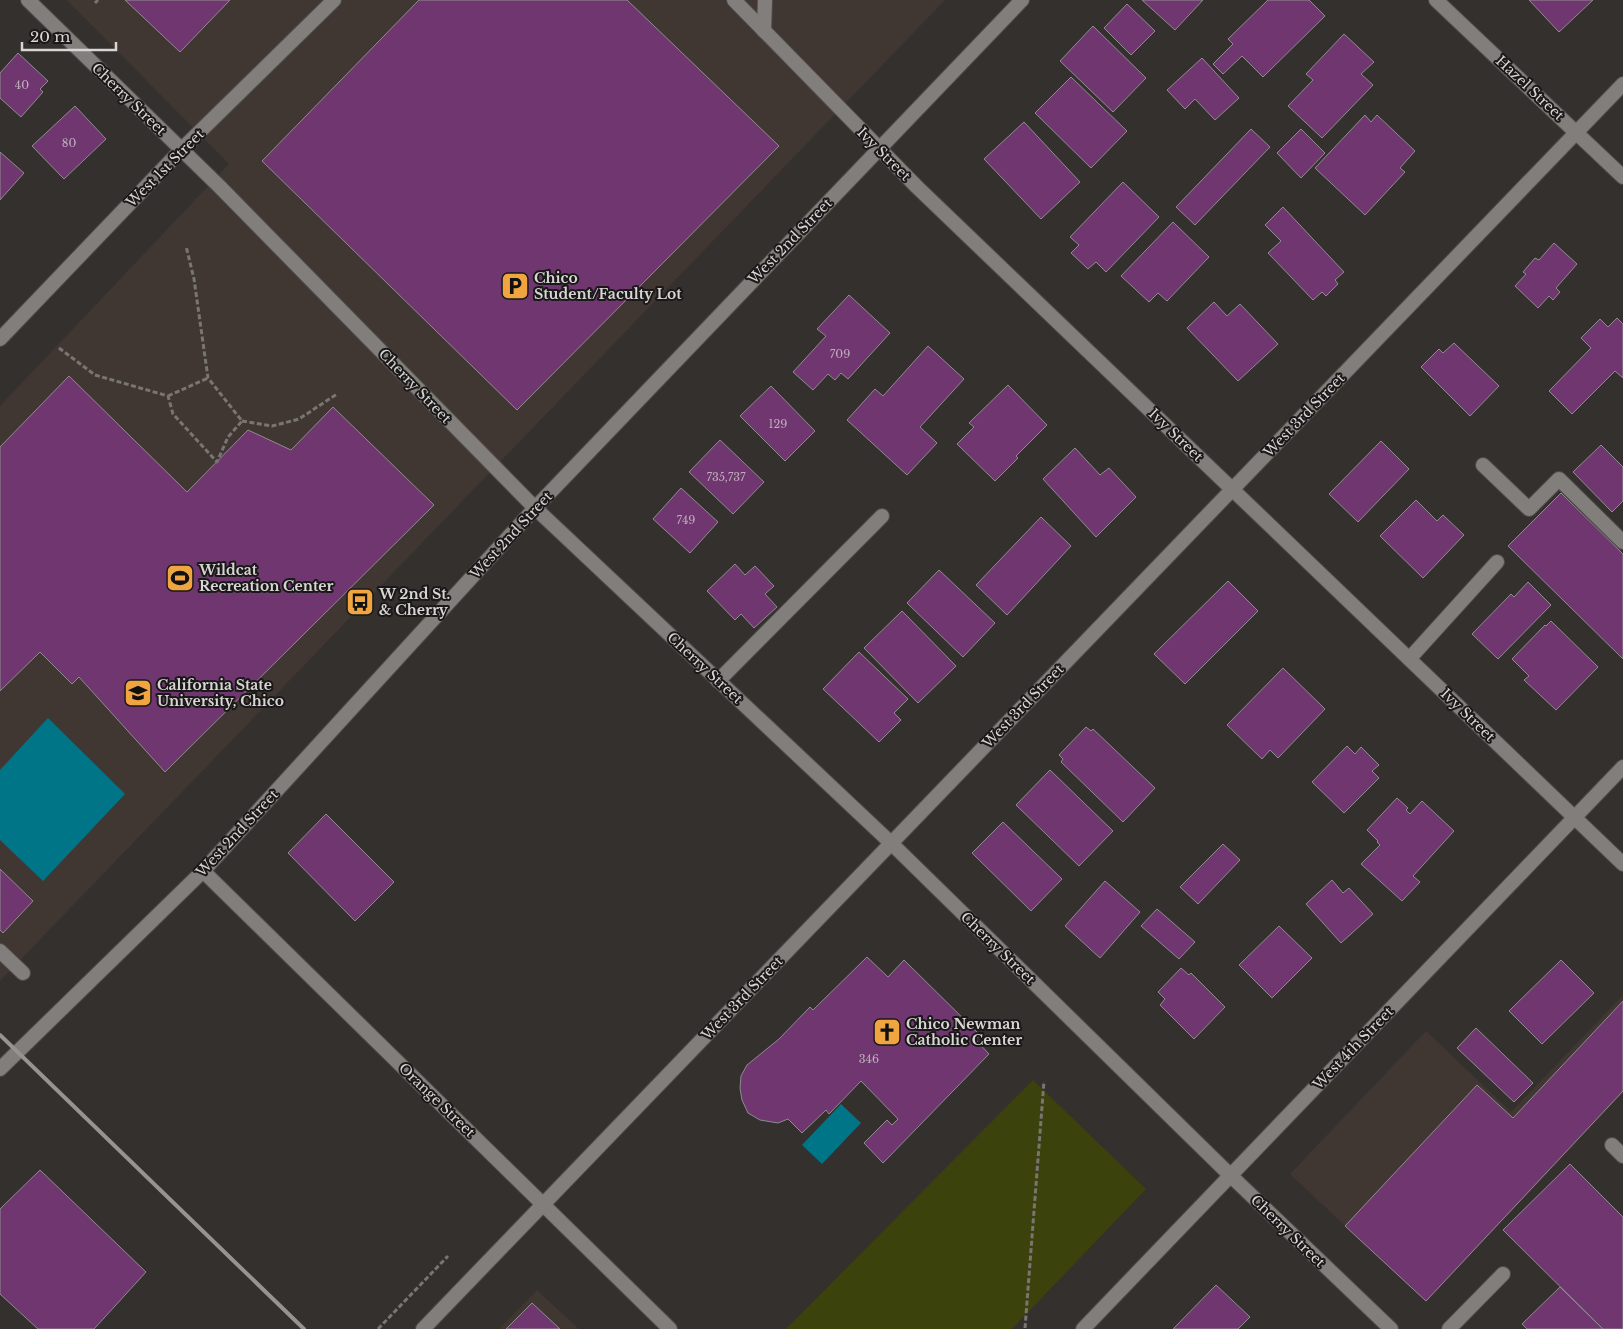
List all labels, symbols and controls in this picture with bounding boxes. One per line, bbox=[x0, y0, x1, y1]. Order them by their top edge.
scale bar bbox=[22, 20, 116, 52]
text: 20 m bbox=[30, 27, 70, 46]
street label: Hazel Street bbox=[1492, 52, 1569, 125]
street label: Cherry Street bbox=[88, 59, 171, 140]
house number: 40 bbox=[15, 78, 29, 92]
street label: Ivy Street bbox=[853, 123, 915, 185]
street label: West 1st Street bbox=[121, 125, 208, 212]
house number: 80 bbox=[62, 136, 76, 150]
street label: West 2nd Street bbox=[744, 194, 836, 289]
place label: Chico Student/Faculty Lot bbox=[534, 269, 682, 303]
parking icon: Chico Student/Faculty Lot bbox=[500, 271, 530, 301]
street label: Cherry Street bbox=[375, 345, 456, 428]
house number: 709 bbox=[830, 347, 850, 361]
street label: West 3rd Street bbox=[1259, 369, 1349, 461]
street label: Ivy Street bbox=[1145, 405, 1207, 466]
house number: 129 bbox=[769, 417, 787, 431]
house number: 735,737 bbox=[706, 470, 746, 484]
street label: West 2nd Street bbox=[465, 487, 557, 583]
house number: 749 bbox=[677, 513, 695, 527]
place label: Wildcat Recreation Center bbox=[198, 561, 333, 595]
sports icon: Wildcat Recreation Center bbox=[165, 563, 195, 593]
place label: W 2nd St. & Cherry bbox=[378, 585, 450, 619]
bus stop icon: W 2nd St. & Cherry bbox=[345, 587, 375, 617]
street label: Cherry Street bbox=[663, 628, 747, 708]
street label: West 3rd Street bbox=[978, 660, 1068, 752]
place label: California State University, Chico bbox=[157, 676, 284, 710]
school or university icon: California State University, Chico bbox=[123, 678, 153, 708]
street label: Ivy Street bbox=[1437, 685, 1499, 746]
street label: West 2nd Street bbox=[191, 785, 283, 881]
street label: Cherry Street bbox=[957, 908, 1040, 989]
street label: West 3rd Street bbox=[697, 952, 787, 1044]
street label: West 4th Street bbox=[1308, 1002, 1398, 1094]
place label: Chico Newman Catholic Center bbox=[906, 1015, 1022, 1049]
church icon: Chico Newman Catholic Center bbox=[872, 1017, 902, 1047]
house number: 346 bbox=[859, 1052, 879, 1066]
street label: Orange Street bbox=[395, 1059, 480, 1142]
street label: Cherry Street bbox=[1247, 1191, 1330, 1272]

